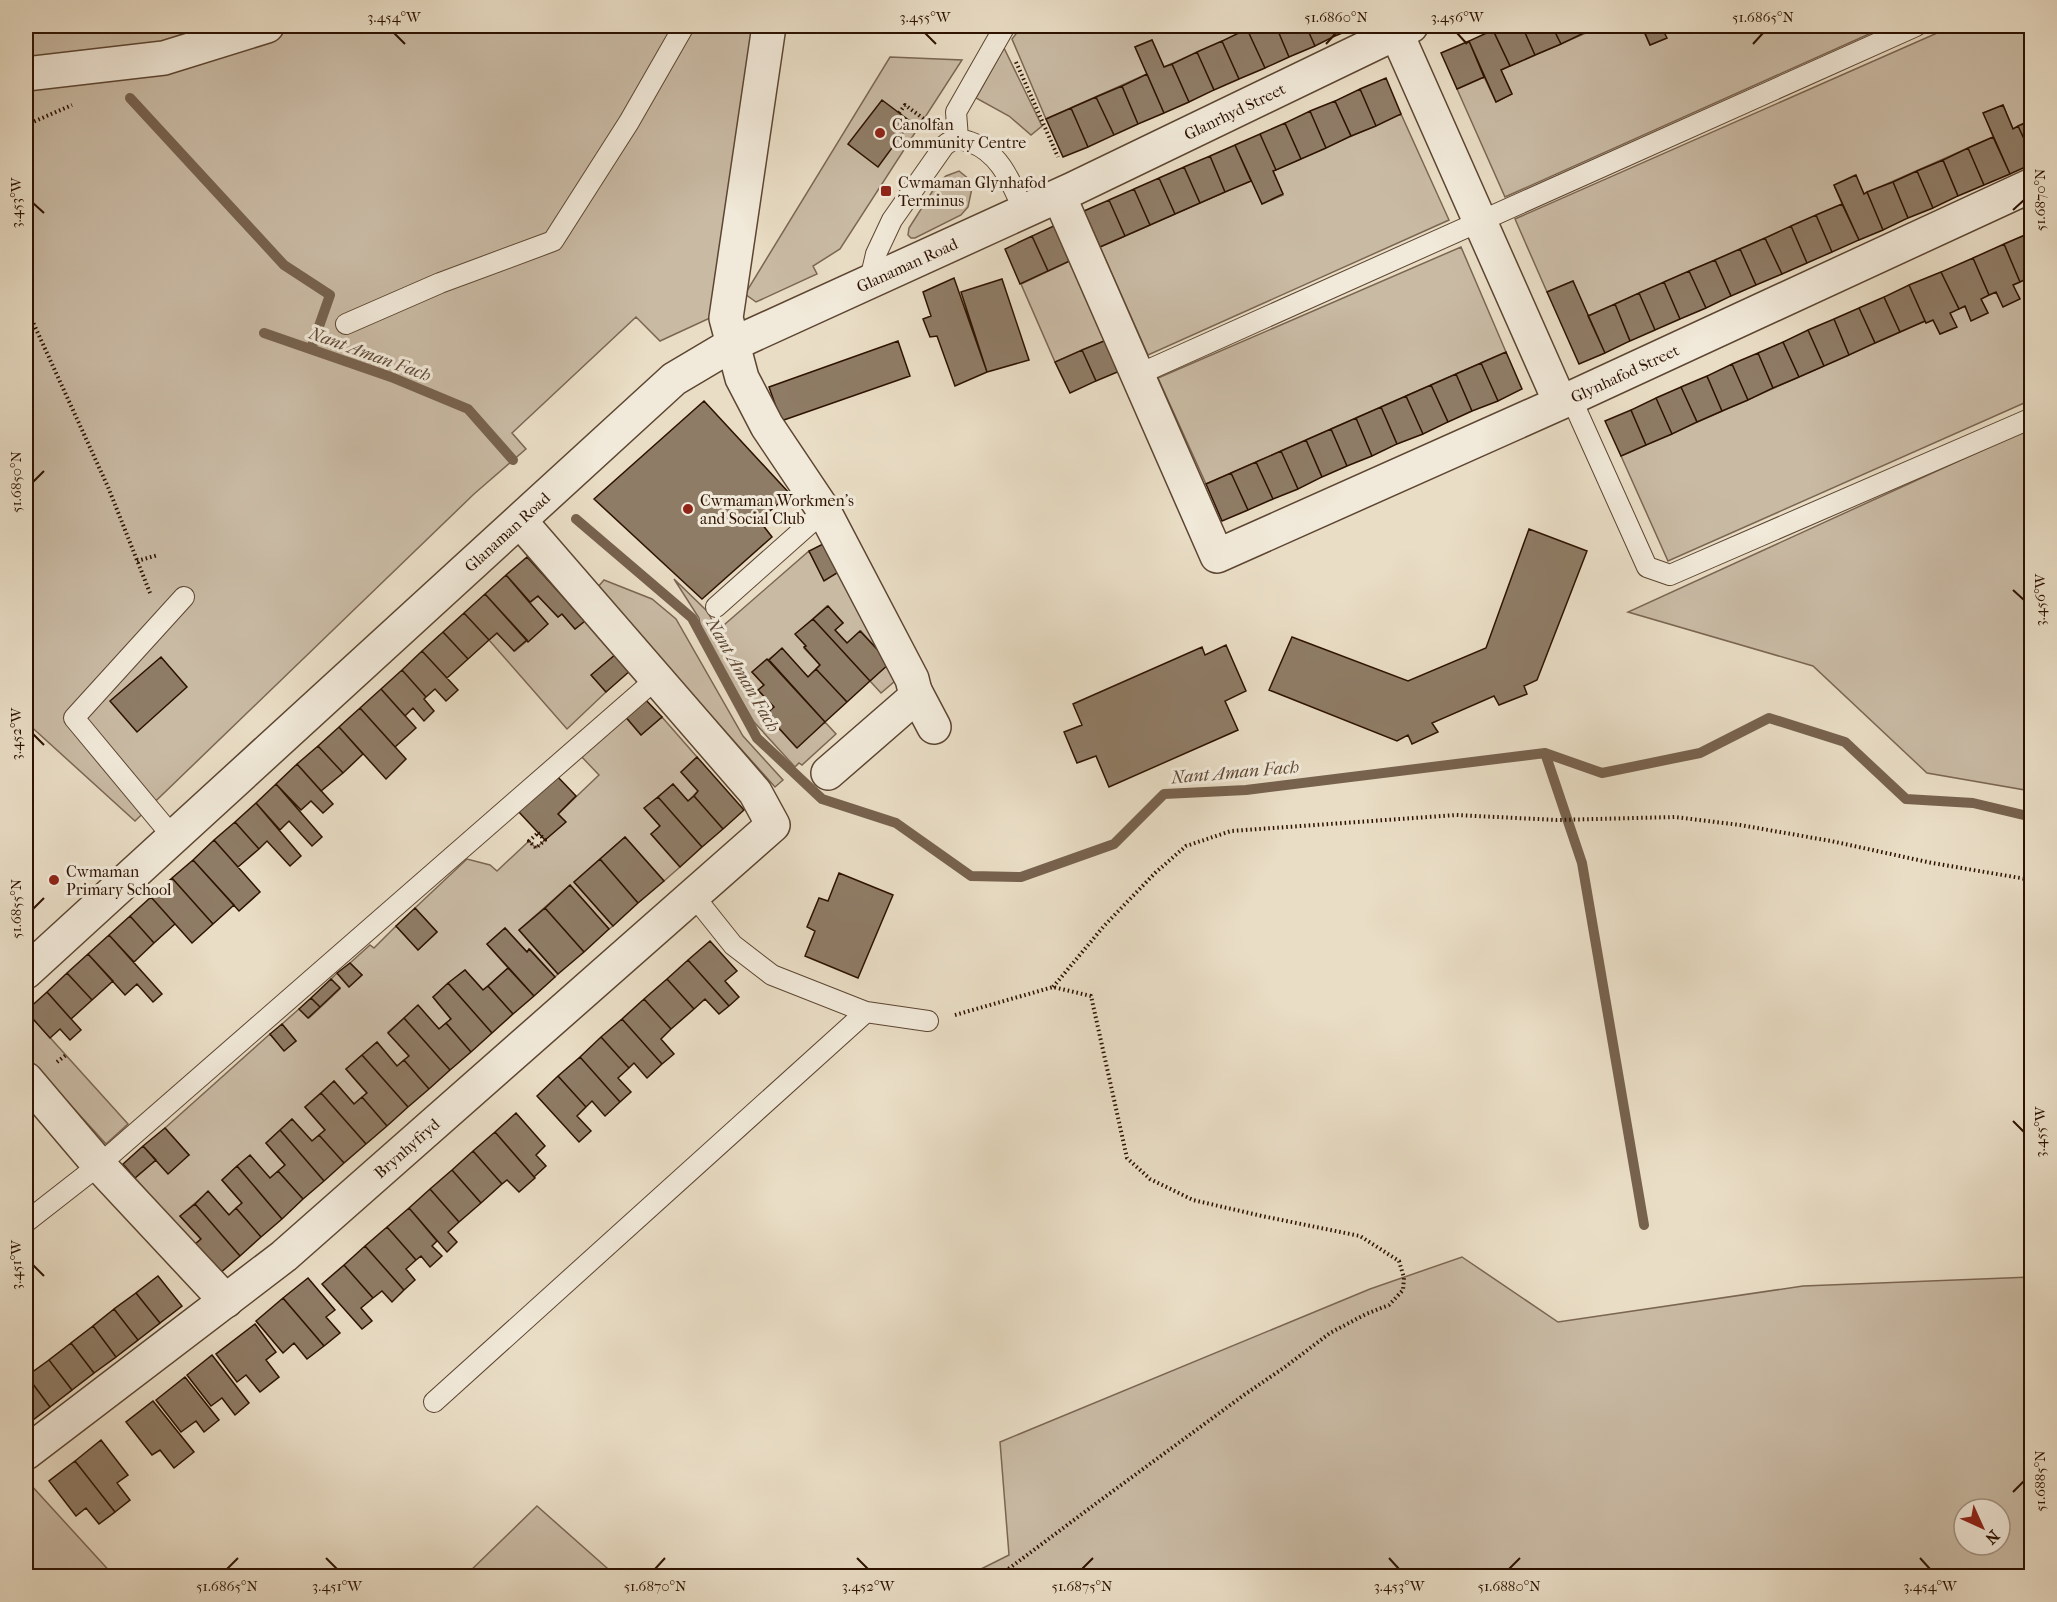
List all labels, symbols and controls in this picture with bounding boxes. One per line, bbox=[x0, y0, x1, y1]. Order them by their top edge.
text: 3.454°W bbox=[367, 8, 422, 26]
text: 3.455°W bbox=[900, 8, 952, 26]
text: 51.6860°N bbox=[1304, 8, 1368, 26]
text: 3.456°W bbox=[1431, 8, 1485, 26]
text: 51.6865°N bbox=[1732, 8, 1795, 26]
street label: Glanrhyd Street bbox=[1181, 79, 1289, 144]
place label: Canolfan Community Centre bbox=[892, 115, 1026, 152]
marker: Canolfan Community Centre bbox=[873, 126, 887, 140]
text: 51.6870°N bbox=[2031, 168, 2049, 231]
place label: Cwmaman Glynhafod Terminus bbox=[898, 173, 1046, 210]
text: 3.453°W bbox=[7, 176, 25, 228]
marker: Cwmaman Glynhafod Terminus bbox=[879, 184, 893, 198]
street label: Glanaman Road bbox=[854, 234, 961, 296]
water label: Nant Aman Fach bbox=[305, 322, 434, 386]
street label: Glynhafod Street bbox=[1568, 340, 1682, 407]
text: 51.6850°N bbox=[7, 450, 25, 513]
street label: Glanaman Road bbox=[461, 488, 554, 576]
place label: Cwmaman Workmen’s and Social Club bbox=[700, 491, 854, 528]
marker: Cwmaman Workmen’s and Social Club bbox=[681, 502, 695, 516]
text: 3.456°W bbox=[2031, 572, 2049, 626]
water label: Nant Aman Fach bbox=[701, 614, 784, 736]
text: 3.452°W bbox=[7, 707, 25, 760]
water label: Nant Aman Fach bbox=[1169, 756, 1300, 789]
place label: Cwmaman Primary School bbox=[66, 862, 172, 899]
marker: Cwmaman Primary School bbox=[47, 873, 61, 887]
text: 51.6855°N bbox=[7, 878, 25, 939]
text: 3.455°W bbox=[2031, 1105, 2049, 1157]
street label: Brynhyfryd bbox=[370, 1114, 444, 1182]
text: 3.451°W bbox=[7, 1239, 25, 1290]
text: 51.6885°N bbox=[2031, 1450, 2049, 1512]
north arrow bbox=[1952, 1497, 2012, 1557]
text: N bbox=[1981, 1526, 2003, 1549]
text: 51.6865°N bbox=[196, 1577, 259, 1595]
text: 3.451°W bbox=[312, 1577, 363, 1595]
text: 51.6870°N bbox=[624, 1577, 687, 1595]
text: 3.452°W bbox=[842, 1577, 895, 1595]
text: 51.6875°N bbox=[1052, 1577, 1113, 1595]
text: 3.453°W bbox=[1374, 1577, 1426, 1595]
text: 51.6880°N bbox=[1477, 1577, 1541, 1595]
text: 3.454°W bbox=[1903, 1577, 1958, 1595]

